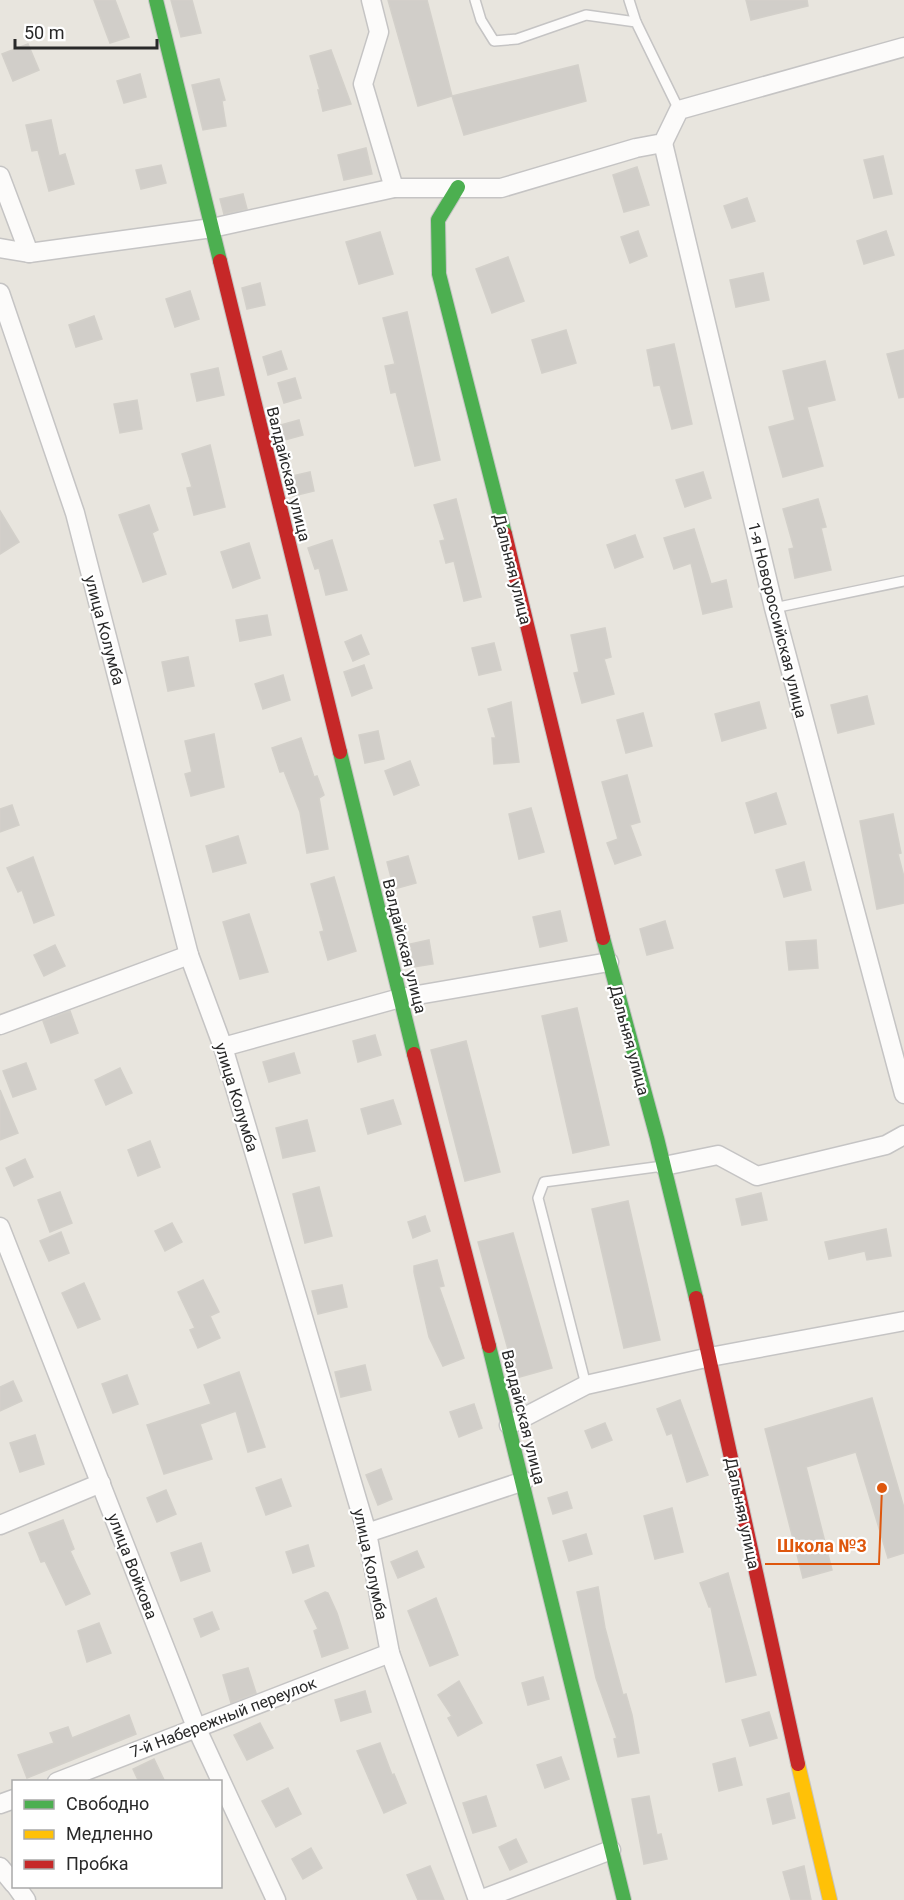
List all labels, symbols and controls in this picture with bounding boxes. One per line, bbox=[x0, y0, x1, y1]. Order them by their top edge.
scale bar bbox=[15, 12, 158, 50]
text: 50 m bbox=[24, 22, 64, 43]
street label: Валдайская улица bbox=[263, 405, 314, 543]
street label: Дальняя улица bbox=[490, 512, 535, 626]
street label: 1-я Новороссийская улица bbox=[744, 520, 811, 720]
street label: улица Колумба bbox=[81, 573, 128, 687]
street label: Валдайская улица bbox=[379, 877, 430, 1015]
street label: Дальняя улица bbox=[606, 983, 653, 1097]
street label: улица Колумба bbox=[211, 1040, 262, 1154]
street label: Валдайская улица bbox=[498, 1348, 549, 1486]
street label: Дальняя улица bbox=[721, 1456, 764, 1571]
street label: улица Колумба bbox=[349, 1507, 392, 1621]
street label: улица Войкова bbox=[104, 1511, 161, 1622]
callout: Школа №3 bbox=[765, 1528, 879, 1564]
text: Школа №3 bbox=[777, 1535, 867, 1556]
street label: 7-й Набережный переулок bbox=[127, 1673, 319, 1762]
legend bbox=[12, 1780, 222, 1888]
text: Свободно bbox=[66, 1793, 149, 1814]
text: Медленно bbox=[66, 1823, 153, 1844]
text: Пробка bbox=[66, 1853, 129, 1874]

